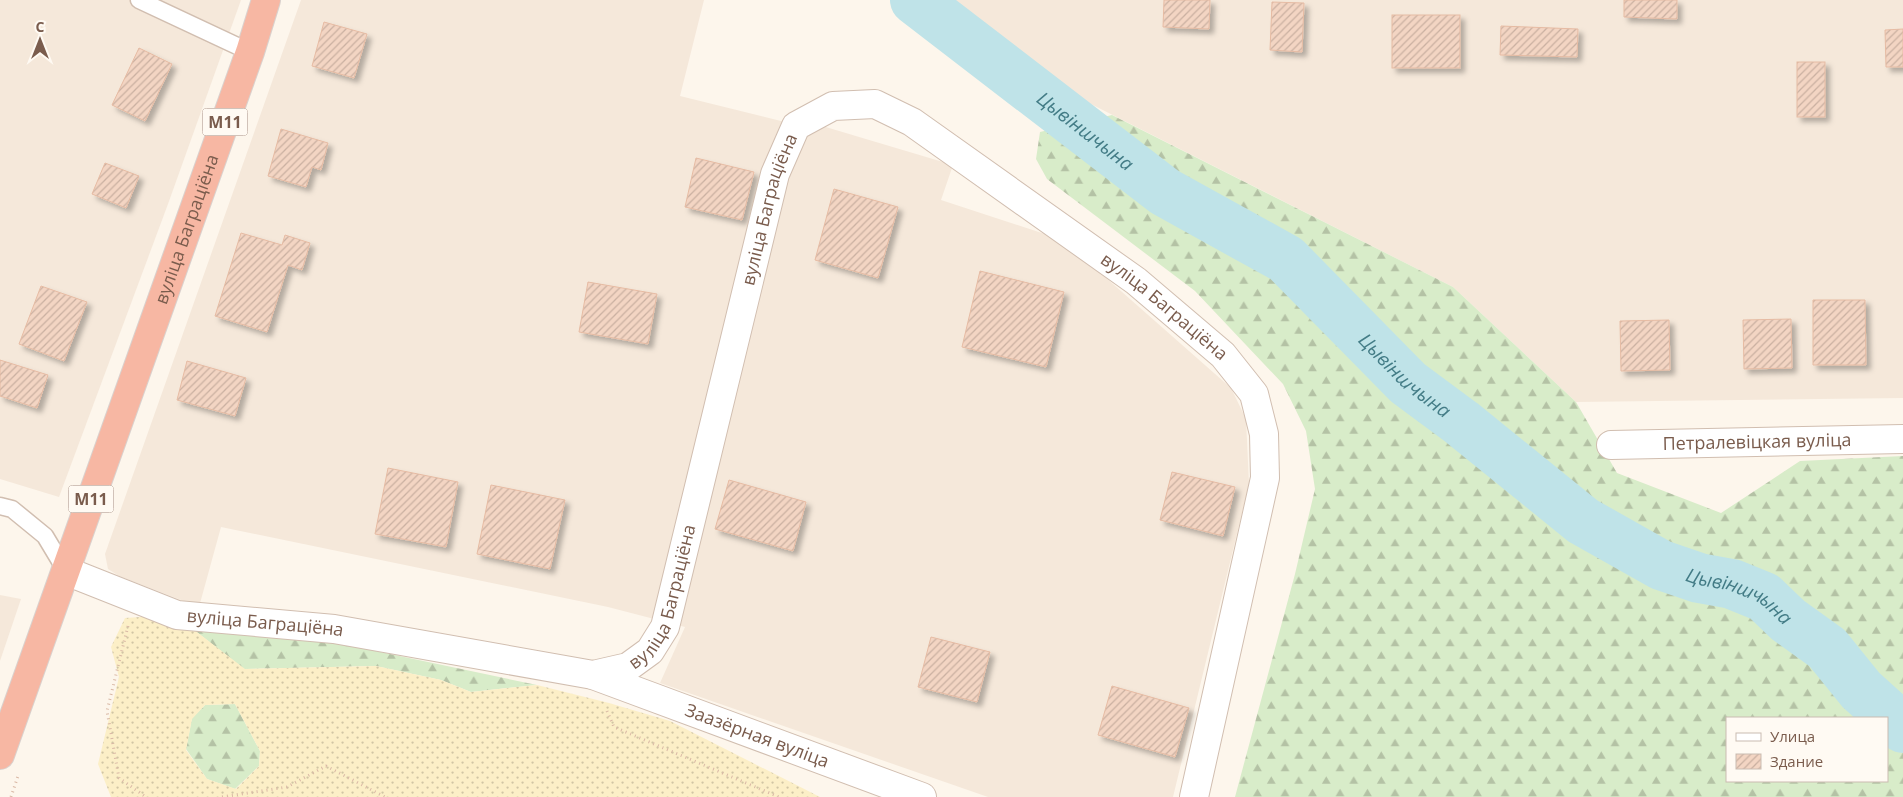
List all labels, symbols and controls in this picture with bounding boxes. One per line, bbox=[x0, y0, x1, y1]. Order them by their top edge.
north arrow bbox=[15, 15, 65, 65]
text: С bbox=[36, 17, 45, 36]
water label: Цывіншчына bbox=[1032, 85, 1140, 177]
road number: М11 bbox=[202, 108, 248, 136]
street label: вуліца Баграціёна bbox=[735, 129, 802, 288]
street label: вуліца Баграціёна bbox=[148, 151, 224, 307]
street label: вуліца Баграціёна bbox=[1096, 247, 1233, 365]
water label: Цывіншчына bbox=[1353, 327, 1456, 424]
street label: Петралевіцкая вуліца bbox=[1662, 427, 1852, 455]
road number: М11 bbox=[68, 486, 114, 512]
street label: вуліца Баграціёна bbox=[623, 522, 701, 674]
water label: Цывіншчына bbox=[1683, 562, 1798, 631]
street label: вуліца Баграціёна bbox=[186, 603, 346, 642]
street label: Заазёрная вуліца bbox=[682, 697, 833, 773]
legend bbox=[1726, 717, 1888, 782]
text: Улица bbox=[1770, 726, 1815, 746]
text: Здание bbox=[1770, 751, 1823, 771]

